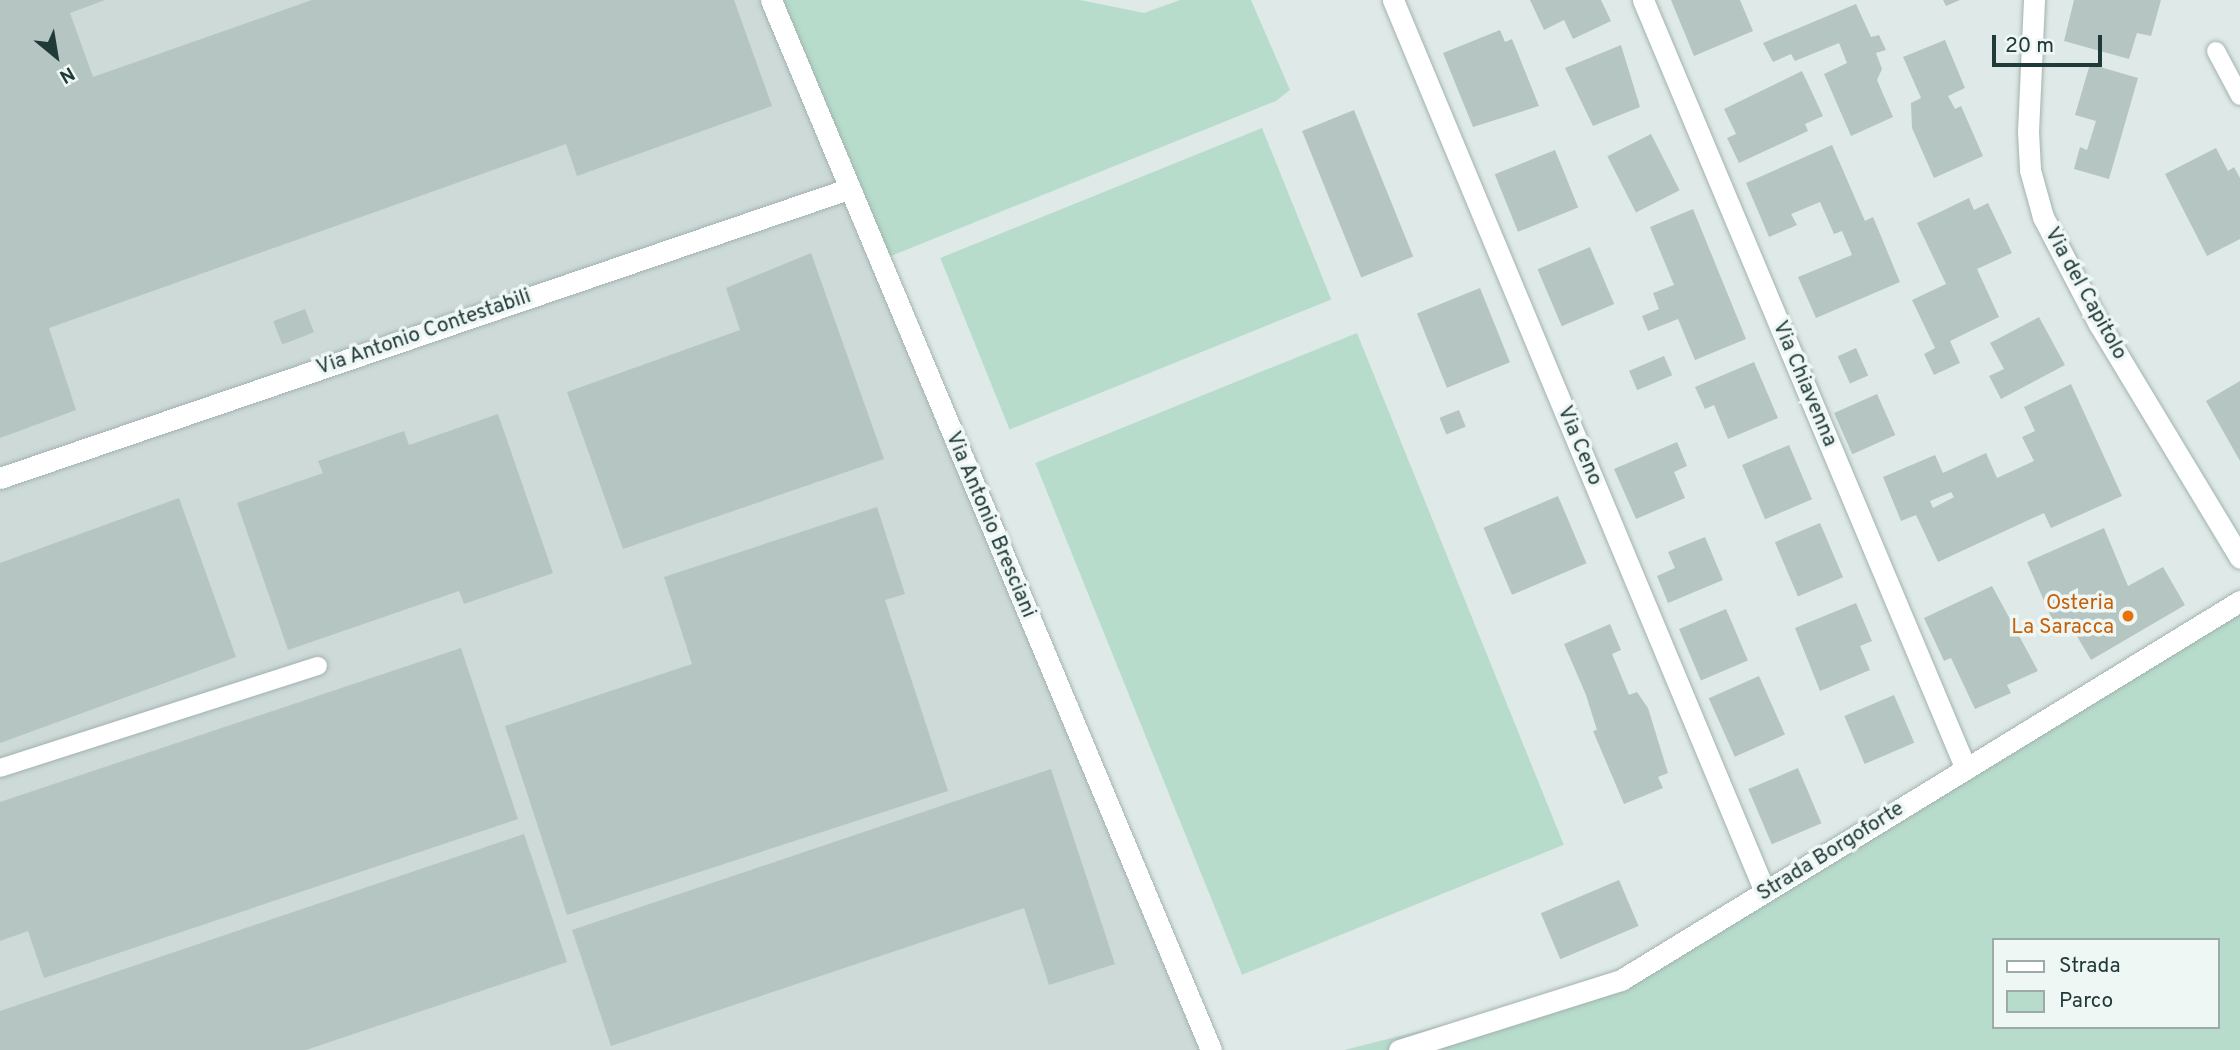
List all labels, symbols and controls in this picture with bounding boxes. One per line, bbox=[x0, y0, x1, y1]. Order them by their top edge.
north arrow bbox=[21, 21, 91, 91]
scale bar bbox=[1995, 21, 2105, 65]
text: 20 m bbox=[2005, 33, 2054, 60]
text: N bbox=[55, 60, 78, 88]
street label: Via del Capitolo bbox=[2038, 223, 2132, 365]
street label: Via Antonio Contestabili bbox=[313, 284, 535, 382]
street label: Via Chiavenna bbox=[1766, 317, 1842, 451]
street label: Via Ceno bbox=[1551, 402, 1607, 490]
street label: Via Antonio Bresciani bbox=[939, 428, 1041, 622]
place label: Osteria La Saracca bbox=[2011, 591, 2114, 641]
marker: Osteria La Saracca bbox=[2120, 608, 2136, 624]
street label: Strada Borgoforte bbox=[1753, 797, 1909, 907]
legend bbox=[1992, 938, 2219, 1029]
text: Strada bbox=[2059, 953, 2120, 980]
text: Parco bbox=[2059, 988, 2113, 1015]

